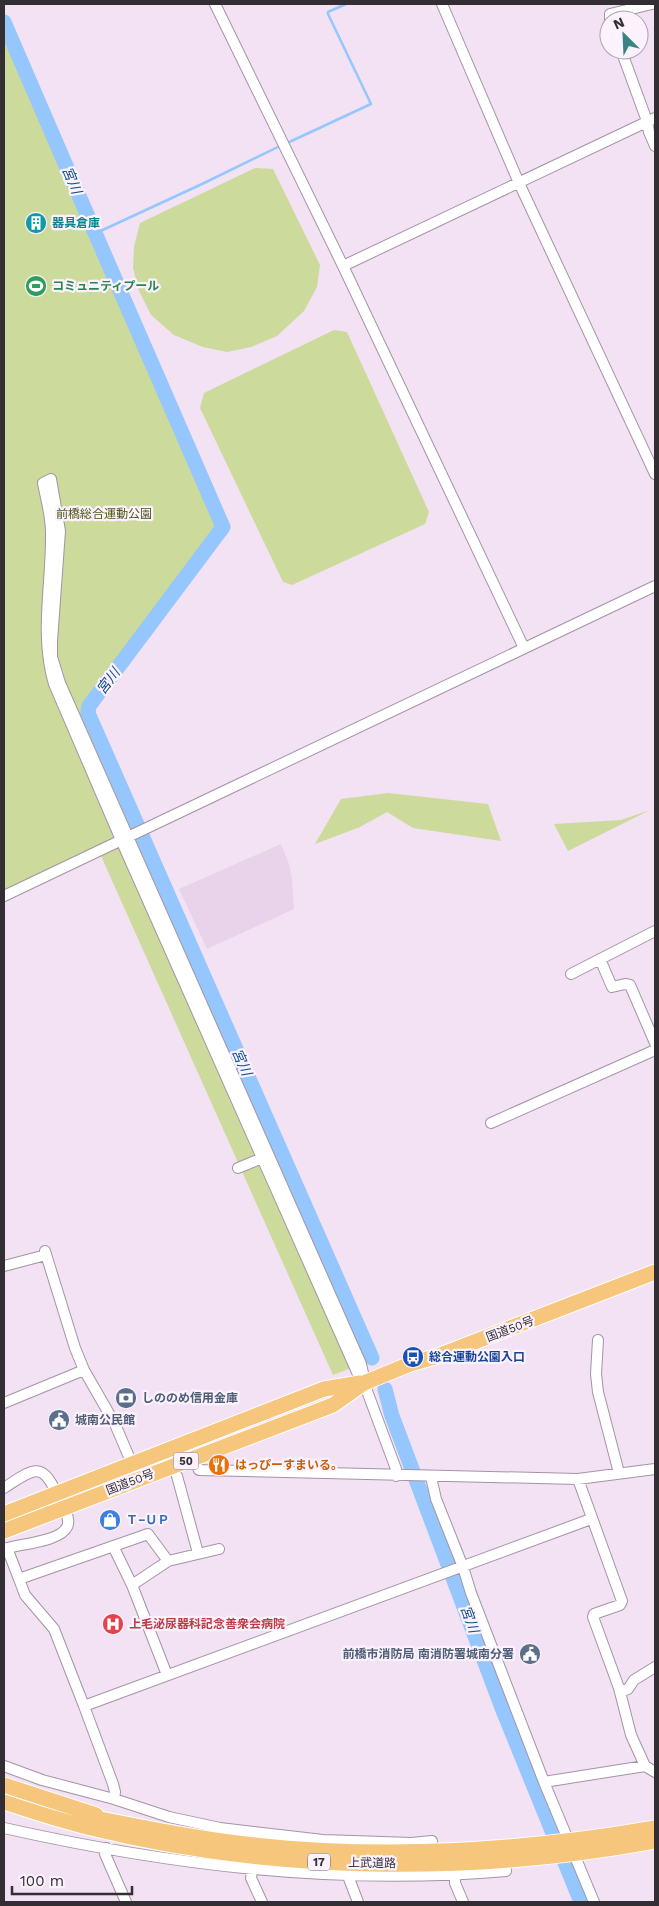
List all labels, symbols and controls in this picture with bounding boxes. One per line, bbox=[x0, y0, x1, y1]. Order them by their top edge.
north arrow bbox=[599, 10, 649, 60]
text: N bbox=[611, 14, 627, 33]
water label: 宮川 bbox=[59, 164, 86, 198]
building icon: 器具倉庫 bbox=[24, 211, 48, 235]
place label: 器具倉庫 bbox=[52, 216, 100, 230]
sports icon: コミュニティプール bbox=[24, 274, 48, 298]
place label: コミュニティプール bbox=[52, 279, 159, 293]
park label: 前橋総合運動公園 bbox=[56, 507, 152, 521]
water label: 宮川 bbox=[93, 663, 124, 697]
water label: 宮川 bbox=[229, 1046, 256, 1080]
street label: 国道50号 bbox=[484, 1313, 536, 1345]
bus stop icon: 総合運動公園入口 bbox=[401, 1345, 425, 1369]
place label: 総合運動公園入口 bbox=[429, 1350, 525, 1364]
bank icon: しののめ信用金庫 bbox=[114, 1386, 138, 1410]
place label: しののめ信用金庫 bbox=[142, 1391, 238, 1405]
public building icon: 城南公民館 bbox=[47, 1408, 71, 1432]
place label: 城南公民館 bbox=[75, 1413, 135, 1427]
road number: 50 bbox=[174, 1452, 198, 1470]
restaurant icon: はっぴーすまいる。 bbox=[207, 1453, 231, 1477]
place label: はっぴーすまいる。 bbox=[235, 1458, 343, 1472]
street label: 国道50号 bbox=[104, 1466, 156, 1498]
shop icon: Ｔ−ＵＰ bbox=[98, 1508, 122, 1532]
place label: Ｔ−ＵＰ bbox=[126, 1513, 169, 1527]
water label: 宮川 bbox=[458, 1603, 483, 1637]
hospital icon: 上毛泌尿器科記念善衆会病院 bbox=[101, 1612, 125, 1636]
place label: 上毛泌尿器科記念善衆会病院 bbox=[129, 1617, 285, 1631]
public building icon: 前橋市消防局 南消防署城南分署 bbox=[518, 1642, 542, 1666]
place label: 前橋市消防局 南消防署城南分署 bbox=[343, 1647, 514, 1661]
road number: 17 bbox=[308, 1854, 330, 1870]
street label: 上武道路 bbox=[348, 1856, 396, 1870]
scale bar bbox=[12, 1864, 132, 1896]
text: 100 m bbox=[20, 1872, 64, 1890]

